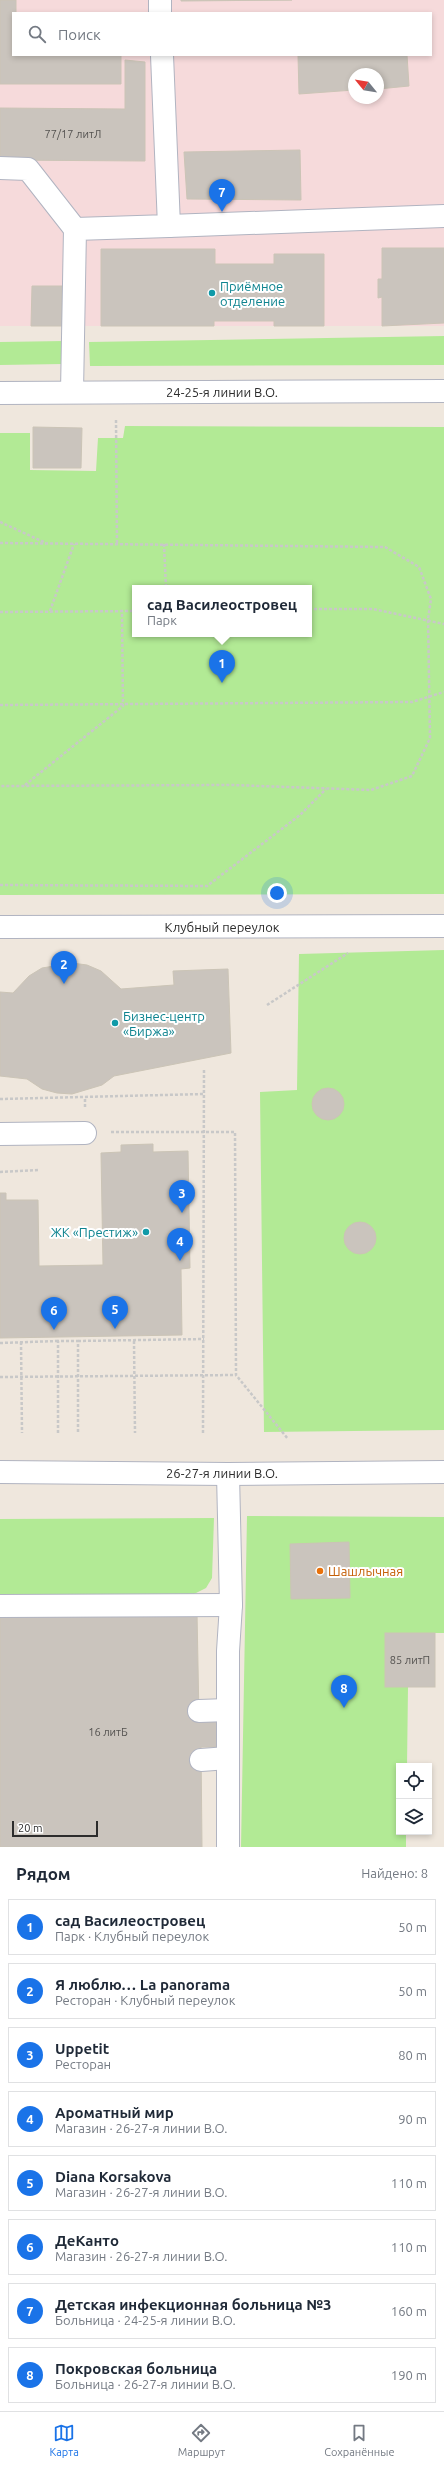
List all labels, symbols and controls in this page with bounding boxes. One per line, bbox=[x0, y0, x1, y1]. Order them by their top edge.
search box bbox=[12, 12, 432, 56]
icon: search bbox=[26, 23, 48, 45]
text: Поиск bbox=[58, 26, 101, 43]
north arrow bbox=[348, 68, 384, 104]
house number: 77/17 литЛ bbox=[45, 128, 101, 140]
pin: 7 bbox=[209, 179, 235, 212]
place label: Приёмное отделение bbox=[220, 279, 285, 308]
marker: Приёмное отделение bbox=[207, 288, 217, 298]
street label: 24-25-я линии В.О. bbox=[166, 385, 278, 399]
popup bbox=[132, 585, 312, 637]
text: сад Василеостровец bbox=[147, 596, 297, 613]
text: Парк bbox=[147, 613, 177, 627]
pin: 1 bbox=[209, 650, 235, 683]
your location bbox=[267, 883, 287, 903]
street label: Клубный переулок bbox=[164, 920, 280, 934]
pin: 2 bbox=[51, 951, 77, 984]
place label: Бизнес-центр «Биржа» bbox=[123, 1009, 205, 1038]
marker: Бизнес-центр «Биржа» bbox=[110, 1018, 120, 1028]
pin: 3 bbox=[169, 1180, 195, 1213]
place label: ЖК «Престиж» bbox=[51, 1225, 138, 1239]
marker: ЖК «Престиж» bbox=[141, 1227, 151, 1237]
pin: 4 bbox=[167, 1228, 193, 1261]
pin: 5 bbox=[102, 1296, 128, 1329]
pin: 6 bbox=[41, 1297, 67, 1330]
street label: 26-27-я линии В.О. bbox=[166, 1466, 278, 1480]
place label: Шашлычная bbox=[328, 1564, 403, 1578]
marker: Шашлычная bbox=[315, 1566, 325, 1576]
house number: 85 литП bbox=[390, 1654, 430, 1666]
pin: 8 bbox=[331, 1675, 357, 1708]
house number: 16 литБ bbox=[88, 1726, 128, 1738]
map controls bbox=[396, 1763, 432, 1835]
button: locate bbox=[396, 1763, 432, 1799]
button: layers bbox=[396, 1799, 432, 1835]
scale bar bbox=[12, 1819, 98, 1838]
text: 20 m bbox=[18, 1822, 42, 1834]
text: Рядом bbox=[16, 1864, 71, 1883]
text: Найдено: 8 bbox=[361, 1866, 428, 1880]
text: сад Василеостровец bbox=[55, 1912, 205, 1929]
text: 1 bbox=[26, 1920, 34, 1934]
text: 50 m bbox=[398, 1920, 427, 1934]
text: Парк · Клубный переулок bbox=[55, 1929, 209, 1943]
text: Я люблю… La panorama bbox=[55, 1976, 230, 1993]
text: 2 bbox=[26, 1984, 34, 1998]
text: 50 m bbox=[398, 1984, 427, 1998]
text: Ресторан · Клубный переулок bbox=[55, 1993, 235, 2007]
text: Uppetit bbox=[55, 2040, 109, 2057]
text: 3 bbox=[26, 2048, 34, 2062]
text: 80 m bbox=[398, 2048, 427, 2062]
text: Ресторан bbox=[55, 2057, 111, 2071]
text: Ароматный мир bbox=[55, 2104, 174, 2121]
text: 4 bbox=[26, 2112, 34, 2126]
text: 90 m bbox=[398, 2112, 427, 2126]
text: Магазин · 26-27-я линии В.О. bbox=[55, 2121, 228, 2135]
text: Diana Korsakova bbox=[55, 2168, 171, 2185]
text: 5 bbox=[26, 2176, 34, 2190]
text: 110 m bbox=[391, 2176, 427, 2190]
text: Магазин · 26-27-я линии В.О. bbox=[55, 2185, 228, 2199]
text: ДеКанто bbox=[55, 2232, 119, 2249]
text: 6 bbox=[26, 2240, 34, 2254]
text: 110 m bbox=[391, 2240, 427, 2254]
text: Магазин · 26-27-я линии В.О. bbox=[55, 2249, 228, 2263]
text: Детская инфекционная больница №3 bbox=[55, 2296, 331, 2313]
text: 7 bbox=[26, 2304, 34, 2318]
text: 160 m bbox=[391, 2304, 427, 2318]
text: Больница · 24-25-я линии В.О. bbox=[55, 2313, 236, 2327]
text: Покровская больница bbox=[55, 2360, 217, 2377]
text: 8 bbox=[26, 2368, 34, 2382]
text: 190 m bbox=[391, 2368, 427, 2382]
text: Больница · 26-27-я линии В.О. bbox=[55, 2377, 236, 2391]
tab: Карта bbox=[49, 2422, 79, 2458]
tab: Маршрут bbox=[178, 2422, 225, 2458]
tab: Сохранённые bbox=[324, 2422, 394, 2458]

